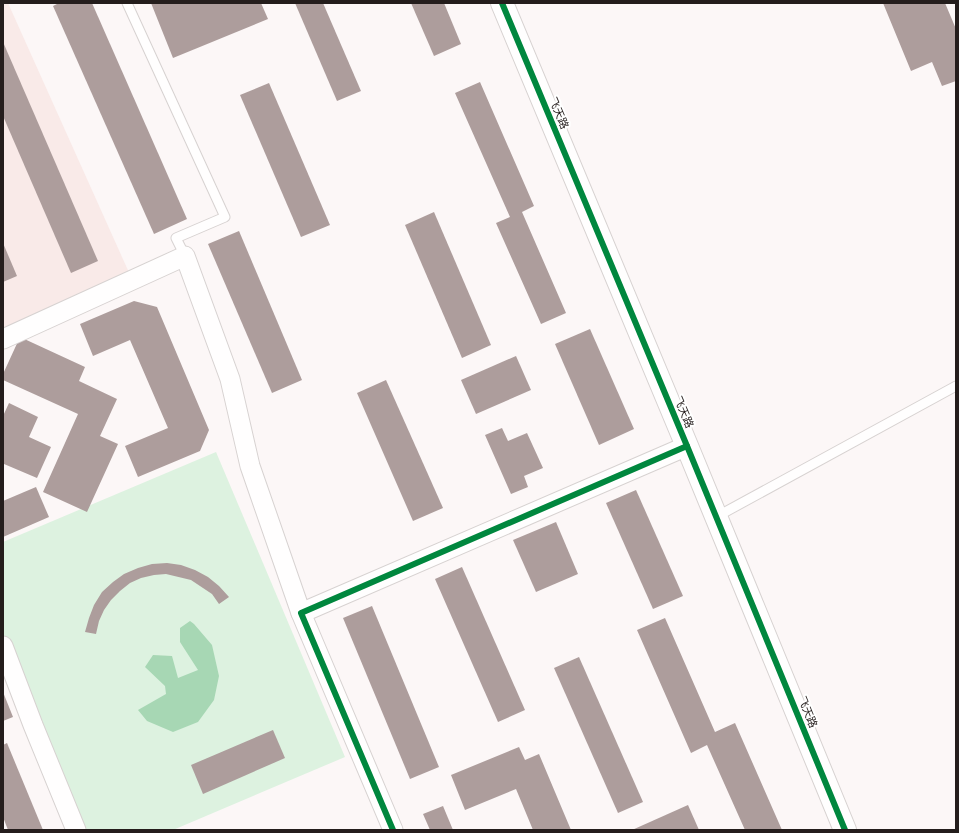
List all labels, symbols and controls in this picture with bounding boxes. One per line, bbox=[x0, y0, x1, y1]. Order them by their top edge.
street label: 飞天路 bbox=[546, 95, 571, 131]
street label: 飞天路 bbox=[671, 394, 696, 430]
street label: 飞天路 bbox=[795, 694, 820, 730]

